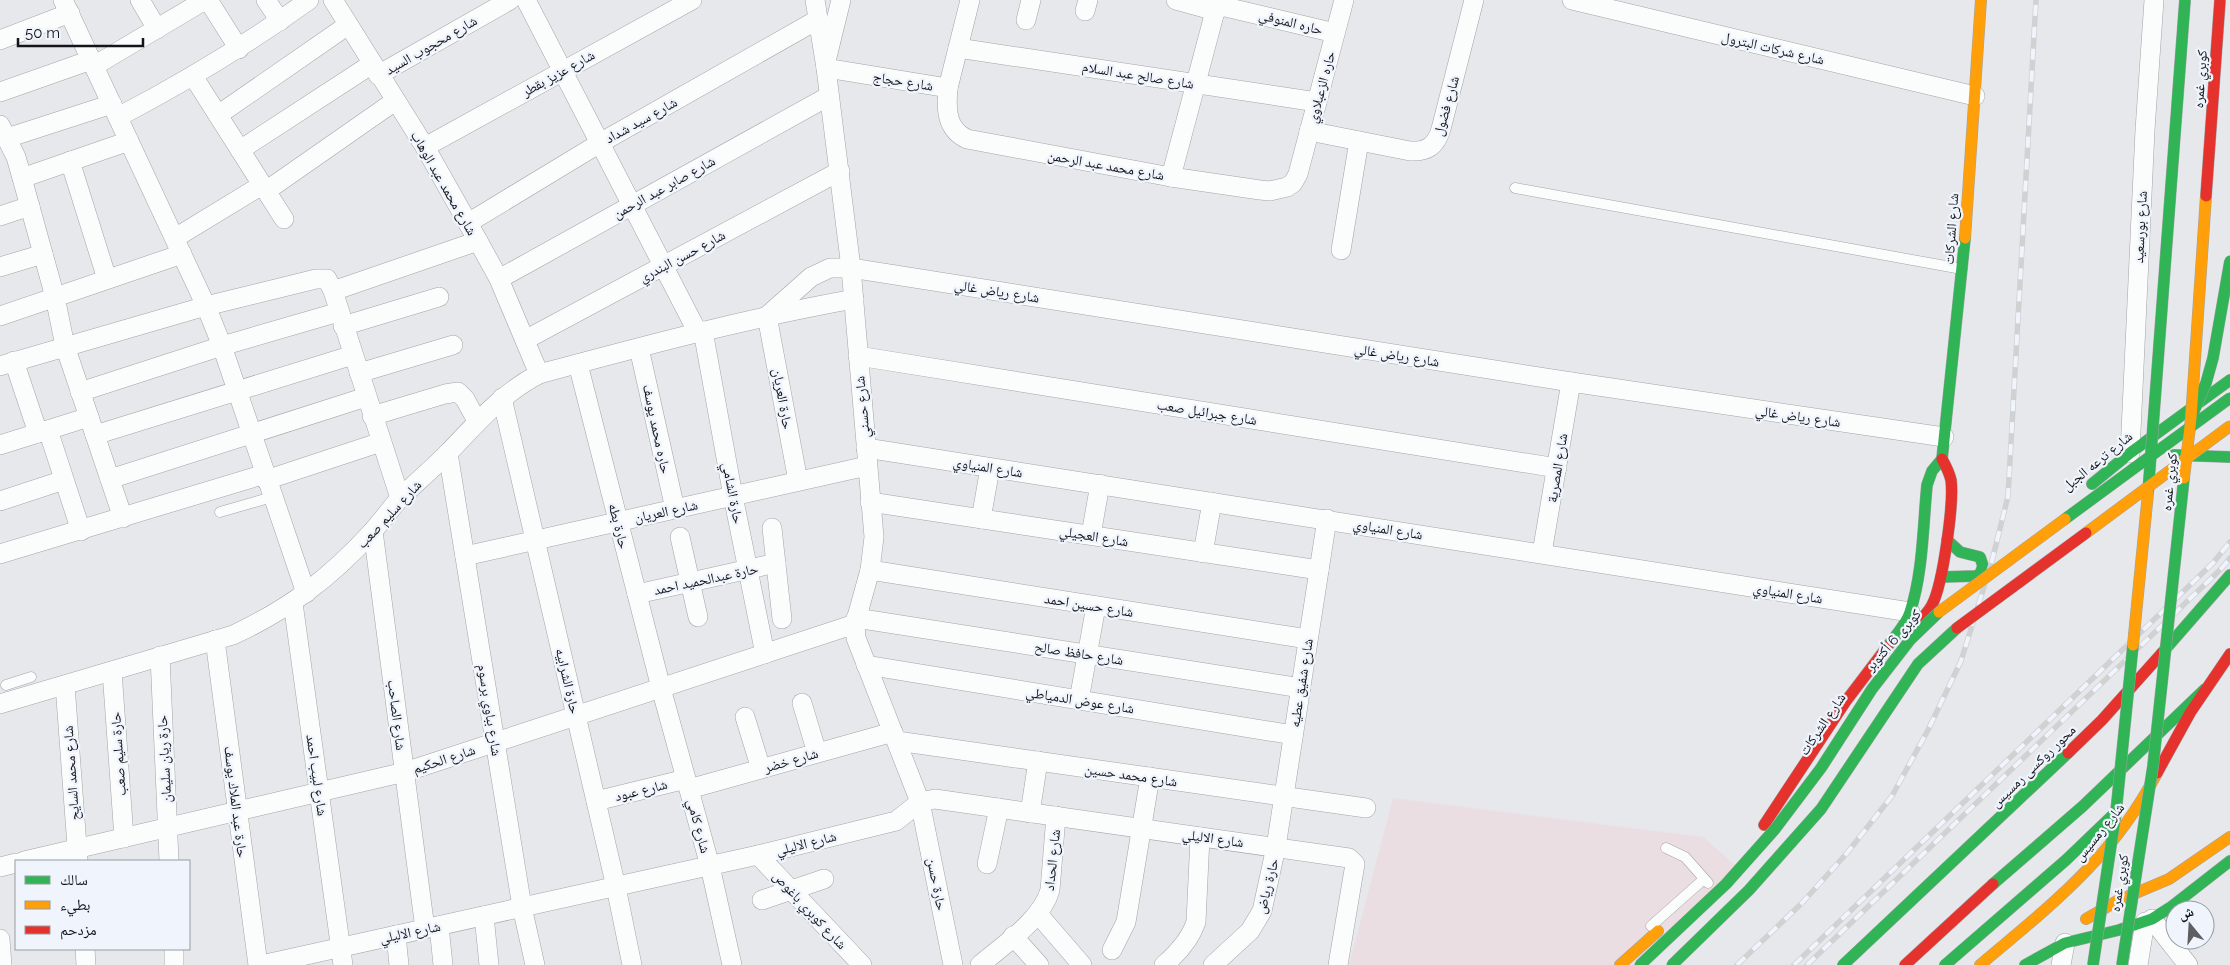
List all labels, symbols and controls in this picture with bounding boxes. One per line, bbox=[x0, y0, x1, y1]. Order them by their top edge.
street label: حاره المنوفي bbox=[1256, 6, 1325, 41]
street label: شارع محجوب السيد bbox=[382, 12, 481, 80]
scale bar bbox=[18, 15, 142, 47]
text: 50 m bbox=[25, 24, 60, 42]
street label: شارع شركات البترول bbox=[1720, 28, 1826, 70]
street label: شارع عزيز بقطر bbox=[518, 46, 598, 102]
street label: حاره الزعبلاوي bbox=[1304, 49, 1342, 126]
street label: كوبري غمره bbox=[2190, 49, 2214, 109]
street label: شارع صالح عبد السلام bbox=[1081, 58, 1195, 94]
street label: شارع حجاج bbox=[871, 68, 934, 96]
street label: شارع فضول bbox=[1430, 74, 1464, 138]
street label: شارع سيد شداد bbox=[602, 94, 681, 148]
street label: شارع محمد عبد الوهاب bbox=[406, 128, 480, 239]
street label: شارع محمد عبد الرحمن bbox=[1046, 147, 1166, 185]
street label: شارع صابر عبد الرحمن bbox=[610, 152, 719, 223]
street label: شارع بورسعيد bbox=[2130, 190, 2152, 264]
street label: شارع الشركات bbox=[1941, 193, 1963, 265]
street label: شارع حسن البندري bbox=[636, 227, 730, 289]
street label: شارع رياض غالي bbox=[953, 276, 1041, 309]
street label: شارع رياض غالي bbox=[1353, 340, 1441, 373]
street label: حارة العريان bbox=[769, 367, 796, 431]
street label: شارع حسني bbox=[851, 375, 876, 439]
street label: حاره محمد يوسف bbox=[639, 383, 674, 475]
street label: شارع جبرائيل صعب bbox=[1155, 396, 1258, 430]
street label: شارع رياض غالي bbox=[1754, 402, 1842, 433]
street label: شارع ترعه الجبل bbox=[2059, 428, 2137, 496]
street label: شارع المصرية bbox=[1544, 432, 1572, 504]
street label: كوبري غمره bbox=[2158, 452, 2184, 512]
street label: شارع المنياوي bbox=[952, 454, 1024, 484]
street label: حارة الشامي bbox=[716, 461, 747, 526]
street label: شارع سليم صعب bbox=[353, 477, 426, 553]
street label: شارع العريان bbox=[633, 496, 700, 527]
street label: حارة بطه bbox=[605, 502, 632, 551]
street label: شارع المنياوي bbox=[1352, 516, 1424, 546]
street label: شارع العجيلي bbox=[1058, 523, 1130, 553]
street label: حارة عبدالحميد احمد bbox=[652, 560, 760, 599]
street label: شارع المنياوي bbox=[1752, 580, 1824, 610]
street label: شارع حسين احمد bbox=[1043, 590, 1135, 622]
street label: كوبرى 6 أكتوبر bbox=[1861, 606, 1925, 675]
street label: شارع شفيق عطيه bbox=[1286, 637, 1318, 729]
street label: شارع حافظ صالح bbox=[1033, 638, 1125, 670]
street label: حارة الشرابيه bbox=[552, 647, 583, 716]
street label: شارع بباوي برسوم bbox=[471, 663, 505, 758]
street label: شارع الصاحب bbox=[383, 679, 409, 752]
street label: شارع عوض الدمياطي bbox=[1024, 684, 1135, 720]
street label: شارع الشركات bbox=[1795, 690, 1850, 759]
street label: حارة سليم صعب bbox=[107, 711, 131, 796]
street label: حارة ريان سليمان bbox=[154, 715, 175, 803]
street label: محور روكسى رمسيس bbox=[1987, 721, 2079, 811]
street label: شارع محمد السايح bbox=[60, 725, 84, 821]
street label: شارع لبيب احمد bbox=[301, 733, 331, 817]
street label: شارع الحكيم bbox=[411, 741, 478, 779]
street label: حارة عبد الملاك يوسف bbox=[220, 745, 251, 859]
street label: شارع خضر bbox=[761, 745, 820, 778]
street label: شارع محمد حسين bbox=[1083, 761, 1178, 791]
street label: شارع عبود bbox=[613, 776, 669, 806]
street label: شارع كامي bbox=[681, 797, 714, 856]
street label: شارع رمسيس bbox=[2071, 800, 2129, 866]
street label: شارع الاليلي bbox=[1181, 826, 1245, 854]
street label: شارع الاليلي bbox=[774, 828, 839, 862]
street label: شارع الحداد bbox=[1041, 829, 1065, 892]
street label: كوبري غمره bbox=[2107, 853, 2135, 914]
street label: حارة حسن bbox=[923, 856, 950, 912]
street label: حارة رياض bbox=[1252, 857, 1283, 915]
legend bbox=[15, 860, 190, 950]
street label: شارع كوبري باغوص bbox=[767, 868, 850, 955]
text: سالك bbox=[60, 871, 88, 889]
text: بطيء bbox=[60, 896, 90, 917]
north arrow bbox=[2165, 900, 2215, 950]
text: ش bbox=[2176, 903, 2196, 923]
street label: شارع الاليلي bbox=[378, 918, 443, 950]
text: مزدحم bbox=[60, 921, 97, 940]

